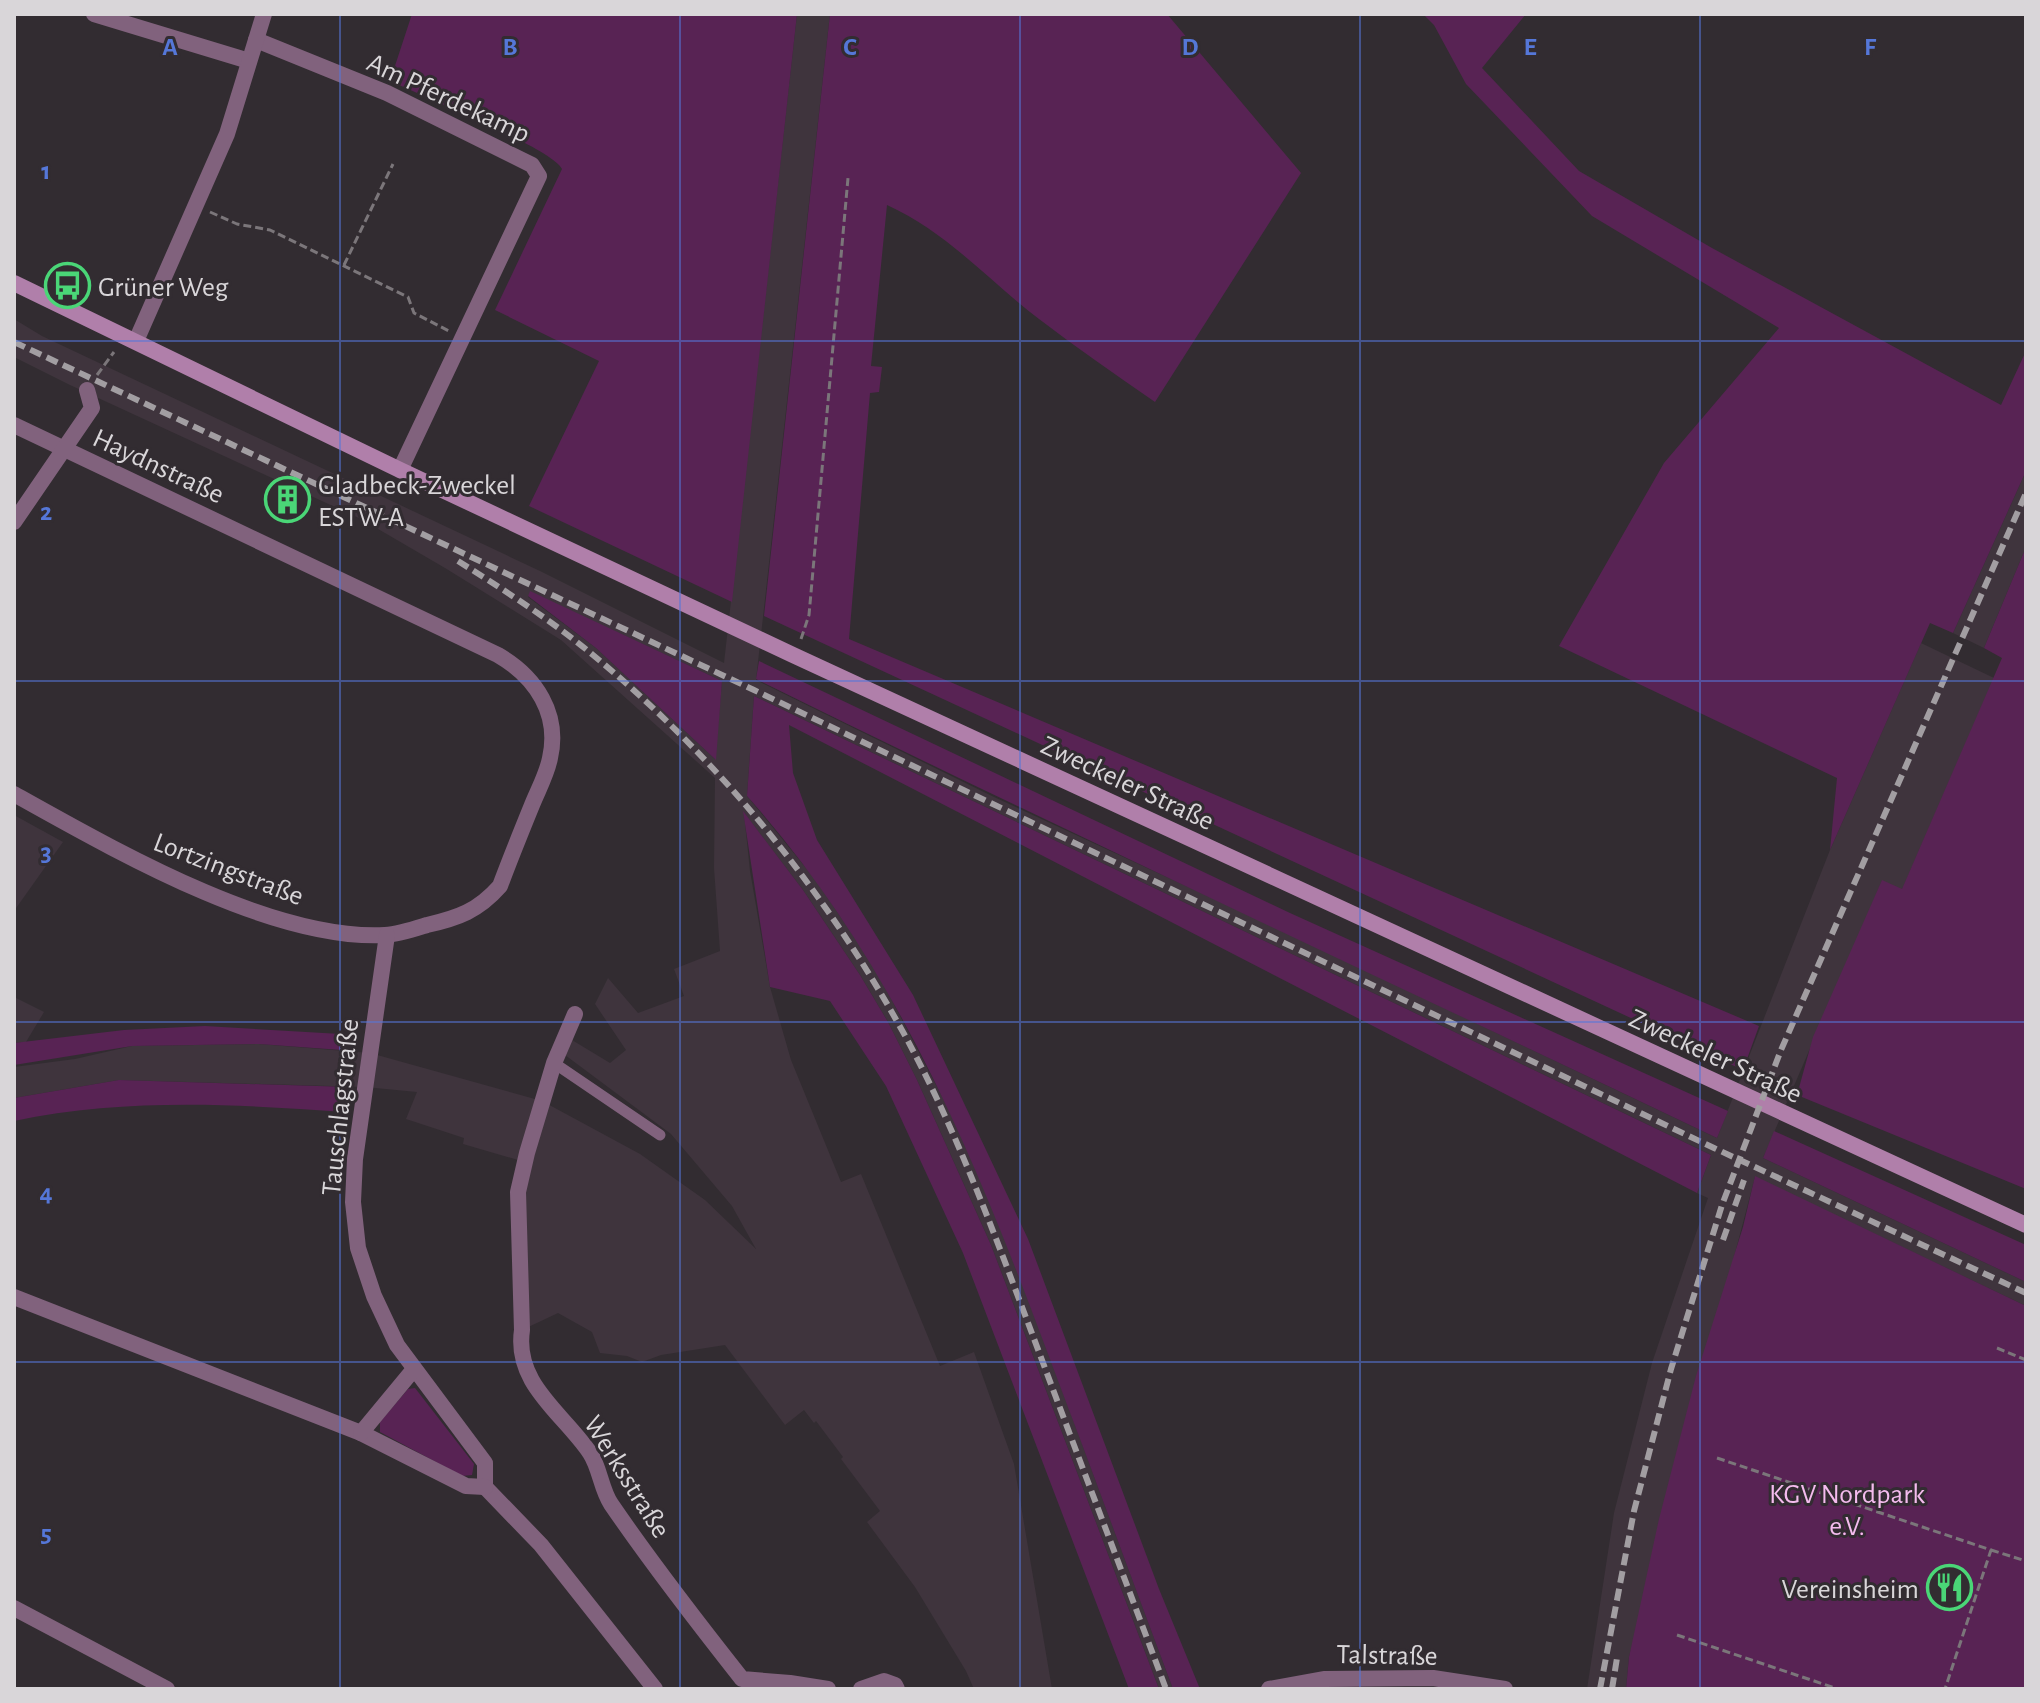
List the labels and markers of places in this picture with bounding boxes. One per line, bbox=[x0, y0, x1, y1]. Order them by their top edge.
bus stop icon: Grüner Weg bbox=[43, 262, 91, 310]
place label: Grüner Weg bbox=[98, 274, 229, 302]
place label: Gladbeck-Zweckel ESTW-A bbox=[318, 472, 516, 532]
building icon: Gladbeck-Zweckel ESTW-A bbox=[263, 476, 311, 524]
restaurant icon: Vereinsheim bbox=[1926, 1564, 1974, 1612]
place label: Vereinsheim bbox=[1781, 1576, 1919, 1604]

